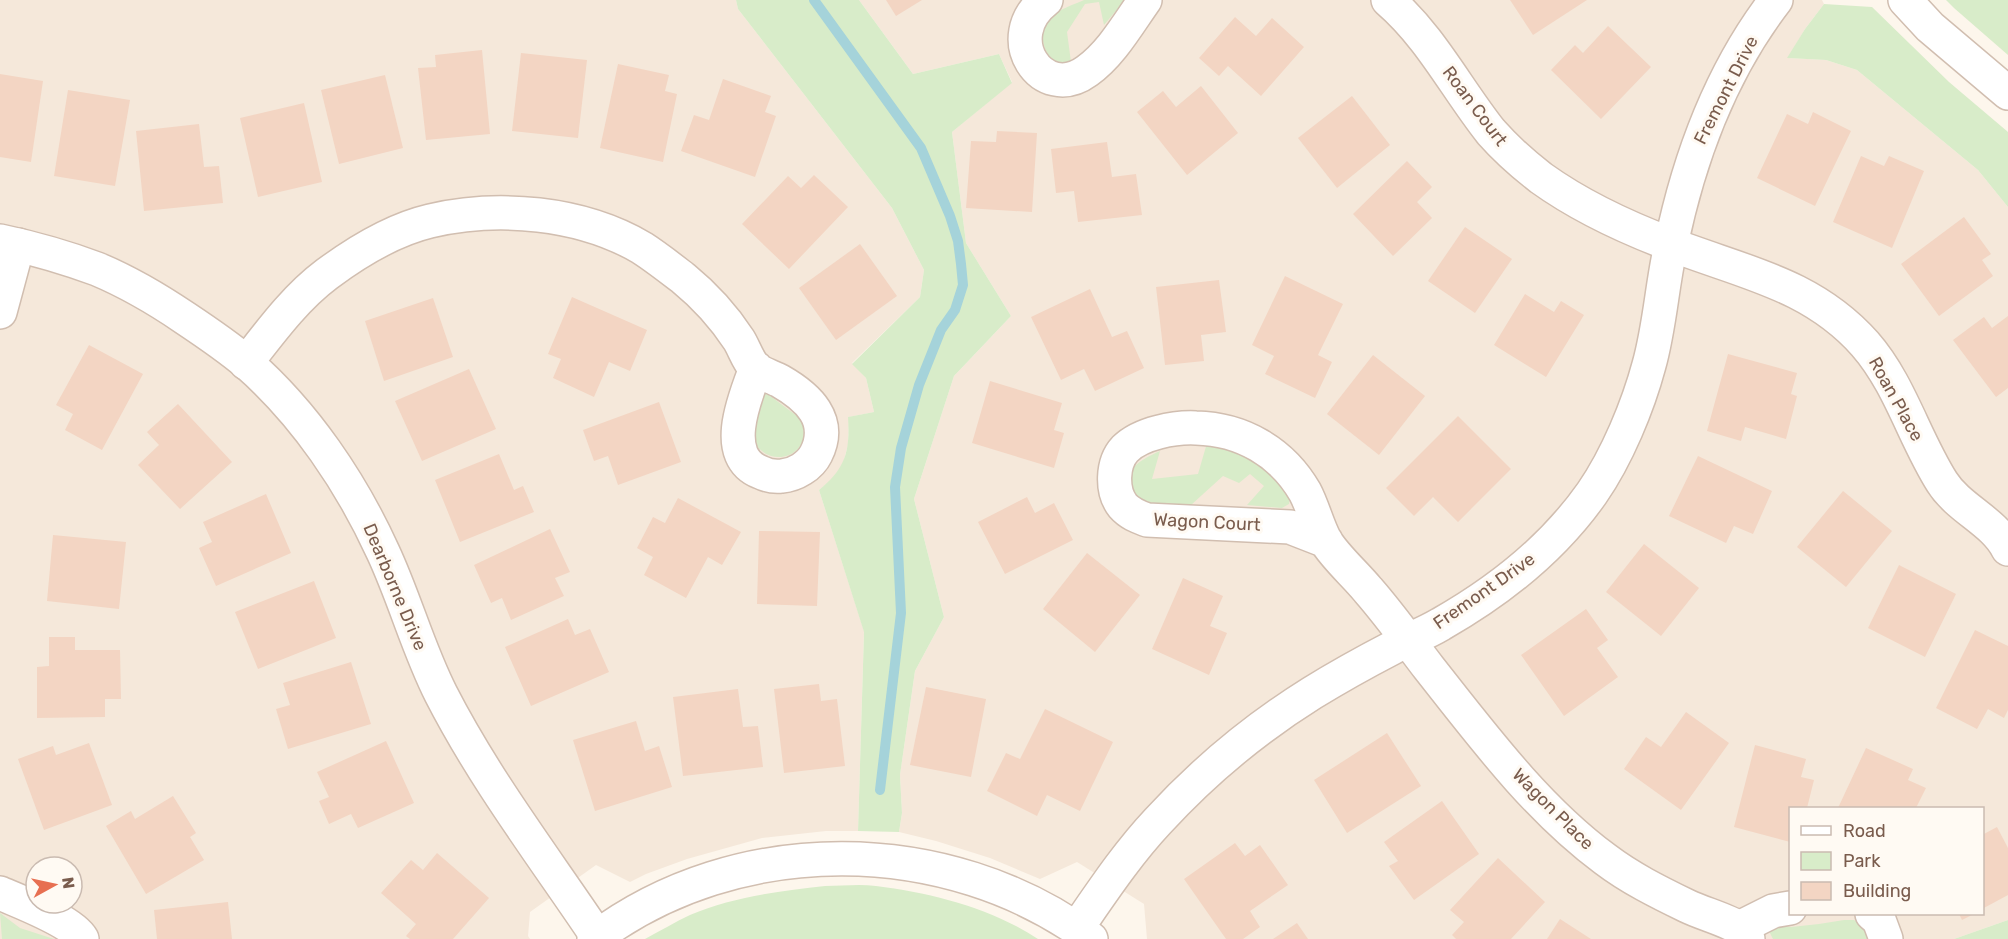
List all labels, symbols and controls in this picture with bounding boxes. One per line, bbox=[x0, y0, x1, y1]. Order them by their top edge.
street label: Fremont Drive bbox=[1689, 32, 1763, 148]
street label: Roan Court bbox=[1438, 62, 1512, 150]
street label: Roan Place bbox=[1864, 353, 1928, 445]
street label: Wagon Court bbox=[1153, 508, 1261, 536]
street label: Dearborne Drive bbox=[358, 520, 432, 654]
street label: Fremont Drive bbox=[1429, 548, 1539, 634]
street label: Wagon Place bbox=[1508, 764, 1598, 854]
legend bbox=[1789, 807, 1984, 915]
text: Road bbox=[1843, 820, 1886, 842]
text: Park bbox=[1843, 850, 1881, 872]
north arrow bbox=[24, 855, 84, 915]
text: N bbox=[58, 876, 79, 890]
text: Building bbox=[1843, 880, 1911, 902]

